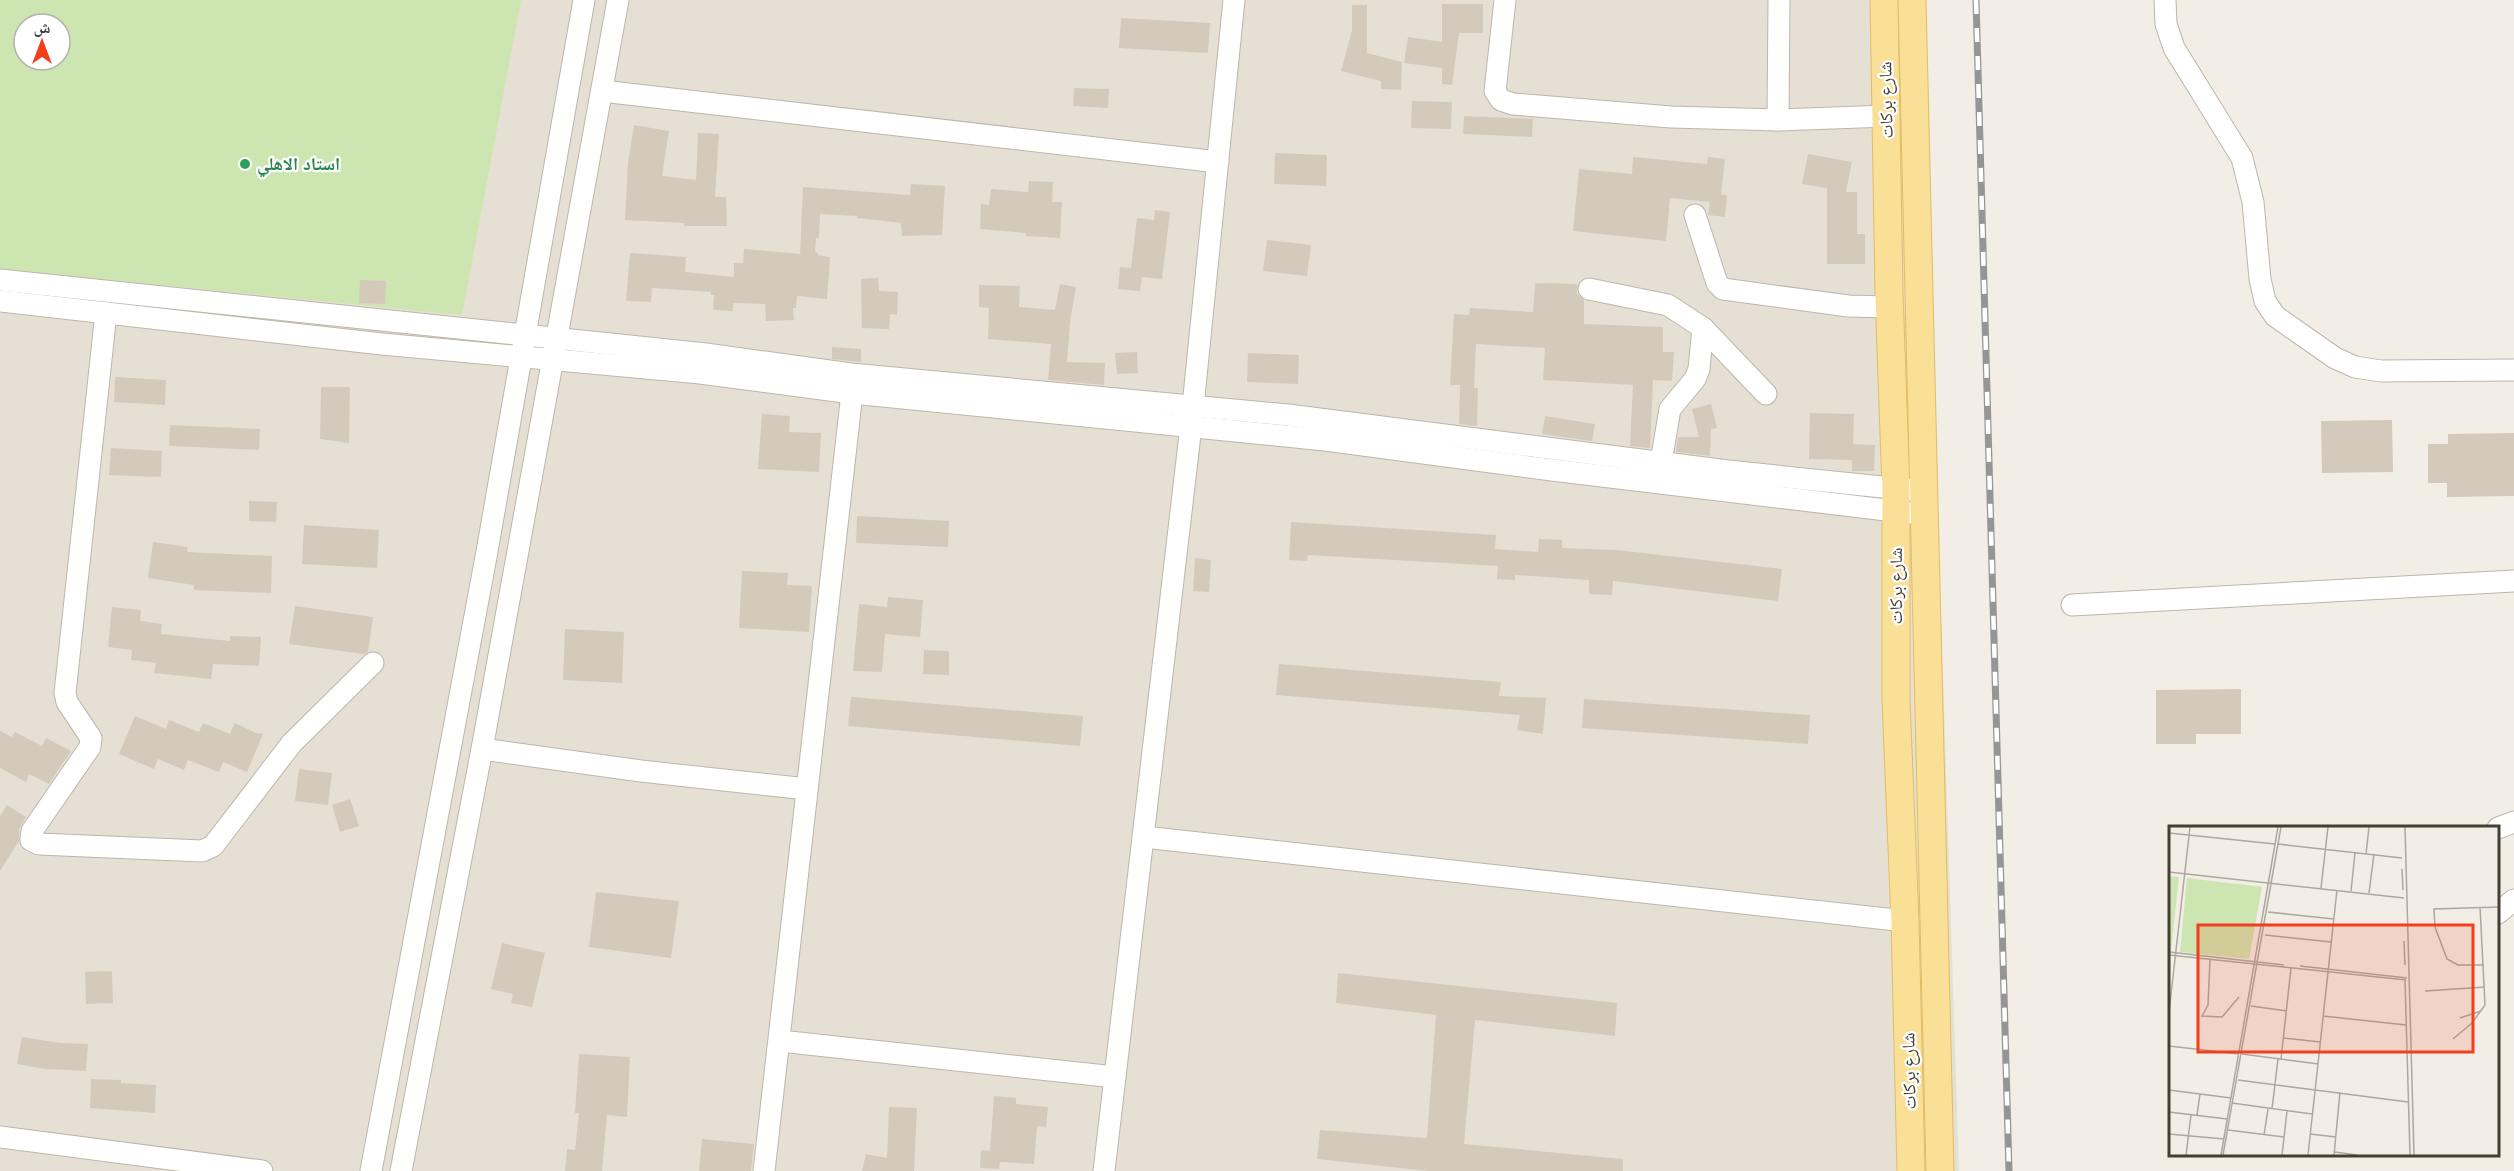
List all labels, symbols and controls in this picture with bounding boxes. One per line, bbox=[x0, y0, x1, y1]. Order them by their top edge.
north arrow bbox=[12, 12, 72, 72]
text: ش bbox=[34, 17, 51, 39]
street label: شارع بركات bbox=[1873, 61, 1899, 139]
place label: استاد الاهلي bbox=[257, 152, 340, 178]
marker: استاد الاهلي bbox=[238, 157, 252, 171]
street label: شارع بركات bbox=[1884, 548, 1908, 625]
inset map bbox=[2169, 826, 2499, 1156]
street label: شارع بركات bbox=[1896, 1032, 1922, 1110]

